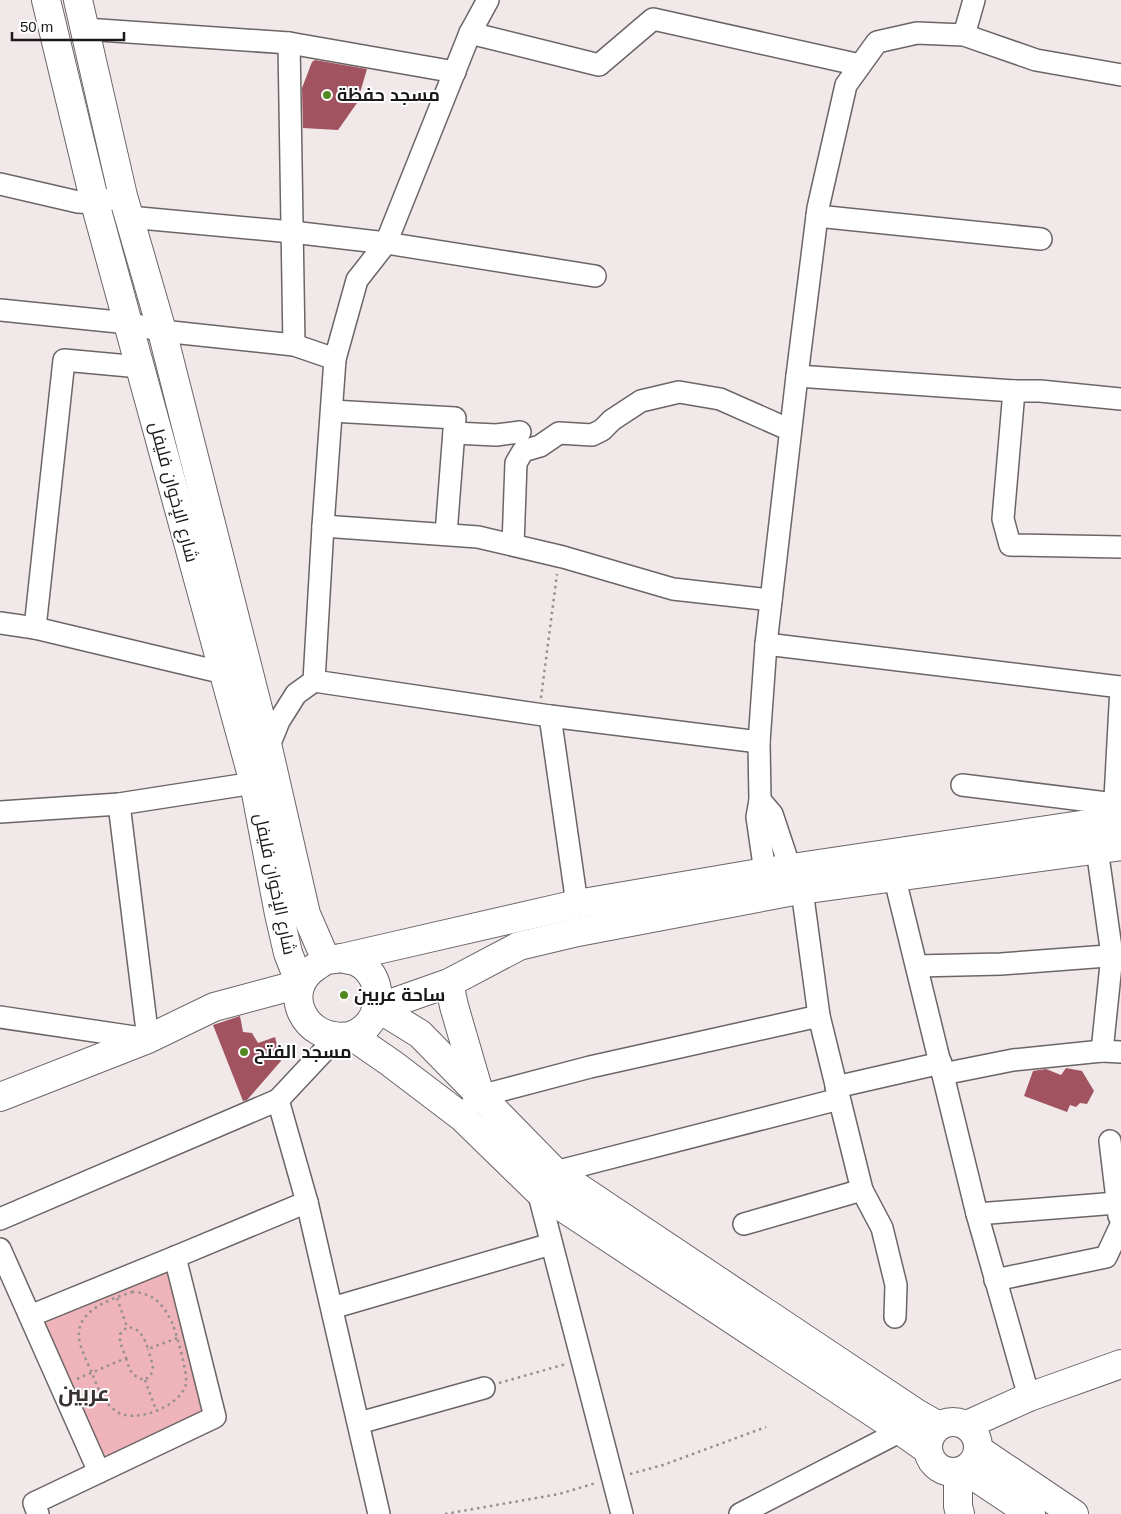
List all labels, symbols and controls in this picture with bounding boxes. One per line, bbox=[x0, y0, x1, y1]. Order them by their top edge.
scale bar bbox=[12, 10, 125, 42]
text: 50 m bbox=[20, 18, 53, 35]
place label: مسجد حفظة bbox=[337, 85, 440, 105]
marker: مسجد حفظة bbox=[321, 89, 333, 101]
street label: شارع الإخوان فليفل bbox=[144, 420, 202, 565]
street label: شارع الإخوان فليفل bbox=[248, 811, 300, 957]
place label: ساحة عربين bbox=[354, 985, 445, 1006]
marker: ساحة عربين bbox=[338, 989, 350, 1001]
place label: مسجد الفتح bbox=[254, 1042, 352, 1064]
marker: مسجد الفتح bbox=[238, 1046, 250, 1058]
district label: عربين bbox=[58, 1381, 110, 1407]

